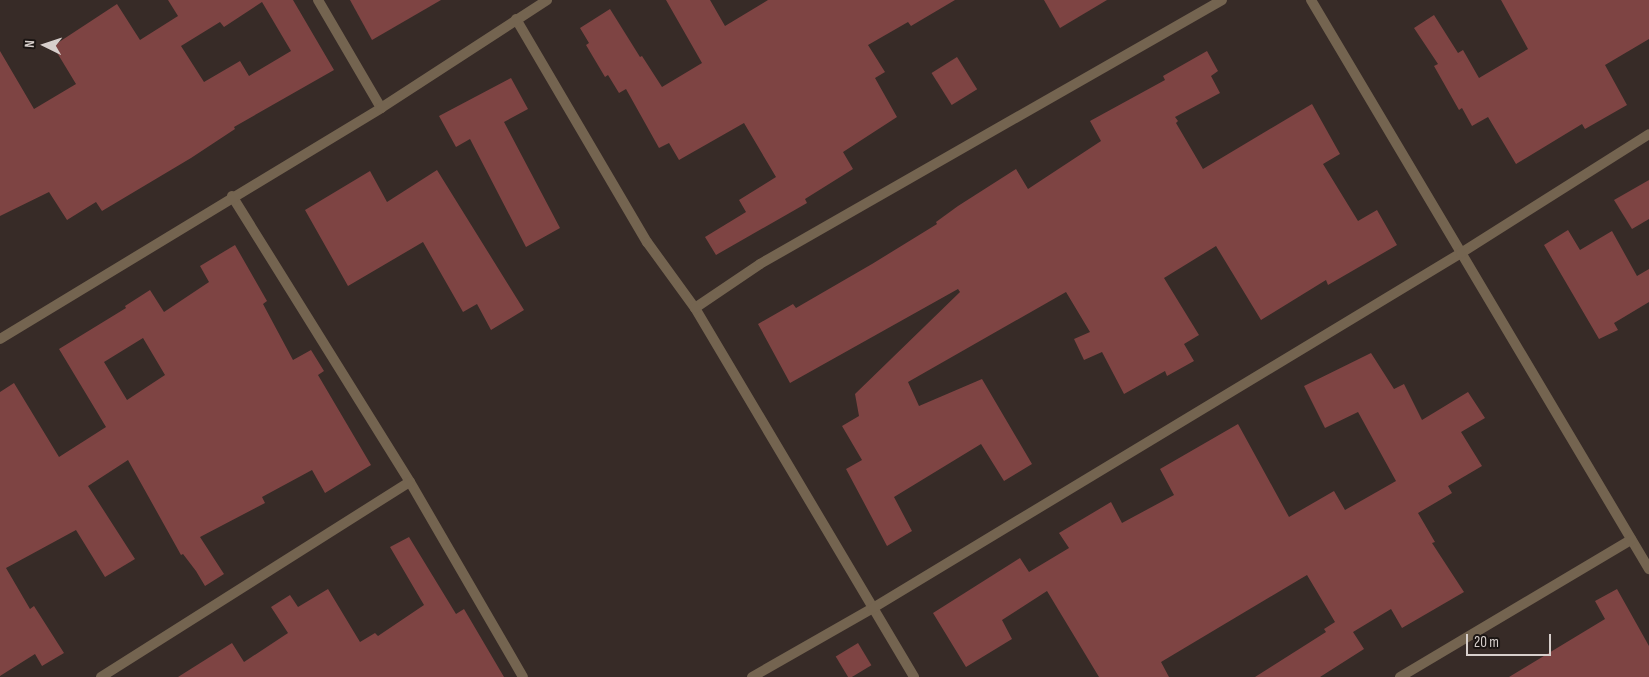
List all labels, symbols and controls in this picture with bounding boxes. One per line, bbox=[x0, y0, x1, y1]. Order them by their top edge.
north arrow bbox=[20, 20, 70, 70]
text: N bbox=[21, 40, 38, 48]
scale bar bbox=[1469, 624, 1554, 656]
text: 20 m bbox=[1474, 633, 1499, 652]

